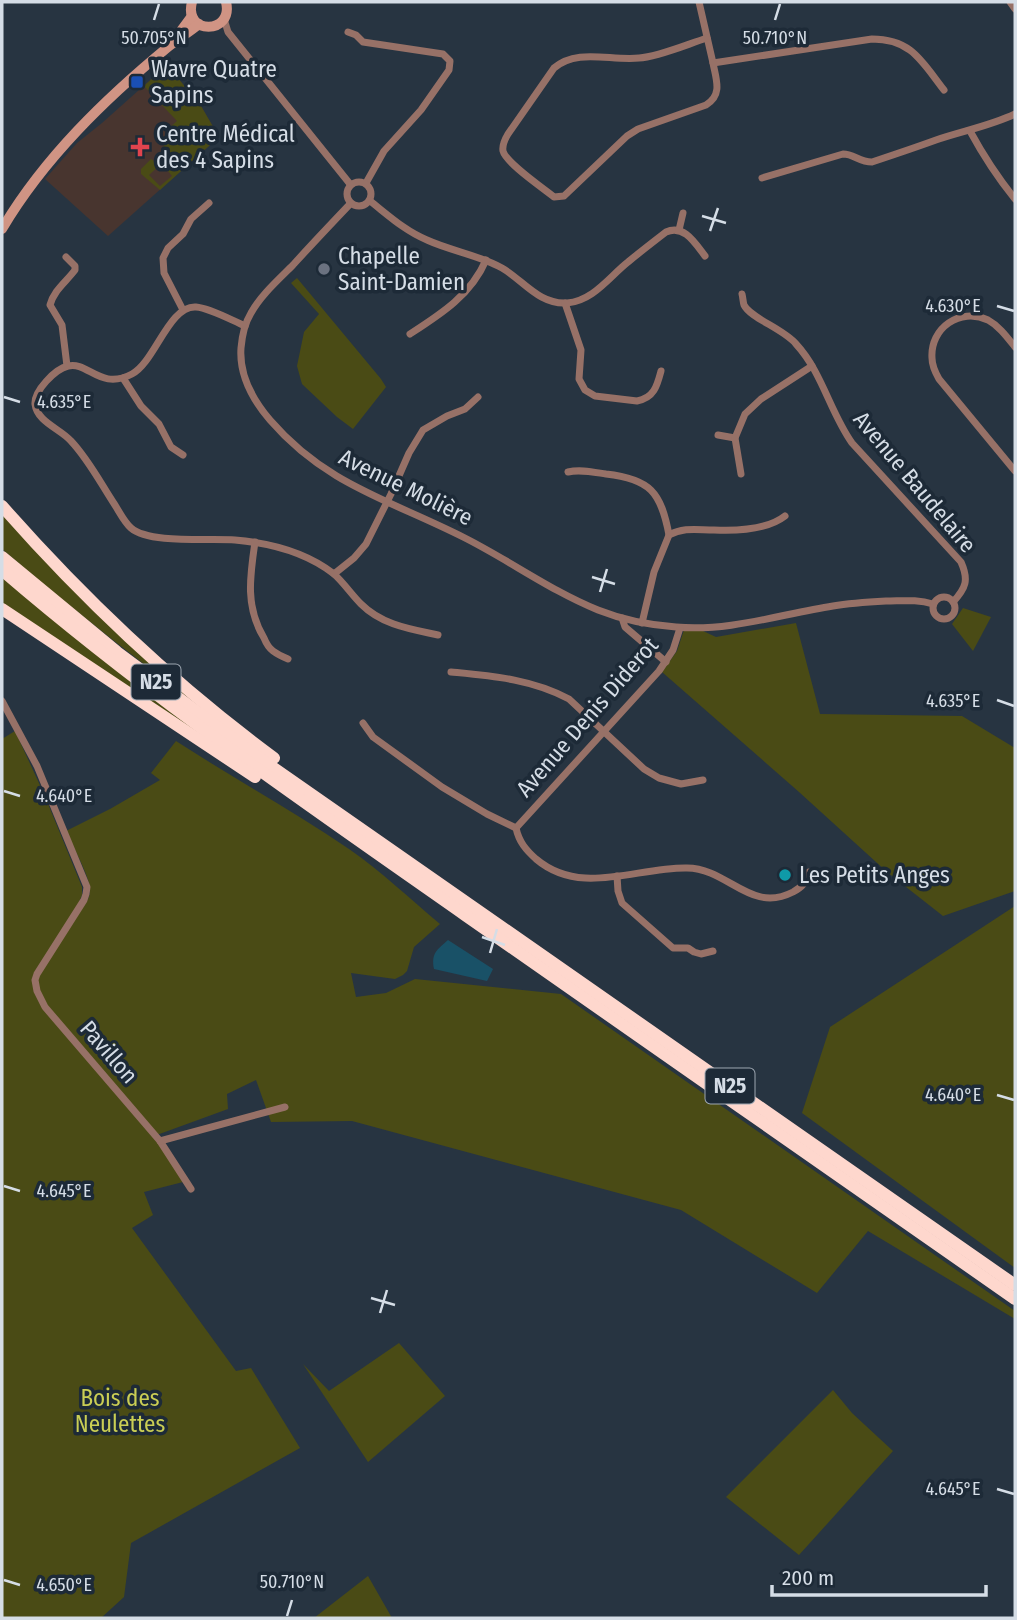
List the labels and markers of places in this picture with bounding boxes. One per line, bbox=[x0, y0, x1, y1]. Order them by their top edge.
place label: Wavre Quatre Sapins bbox=[151, 55, 277, 109]
marker: Wavre Quatre Sapins bbox=[129, 74, 145, 90]
place label: Centre Médical des 4 Sapins bbox=[156, 120, 295, 174]
marker: Centre Médical des 4 Sapins bbox=[130, 137, 150, 157]
place label: Chapelle Saint-Damien bbox=[338, 242, 465, 296]
marker: Chapelle Saint-Damien bbox=[316, 261, 332, 277]
place label: Les Petits Anges bbox=[799, 861, 950, 889]
marker: Les Petits Anges bbox=[777, 867, 793, 883]

